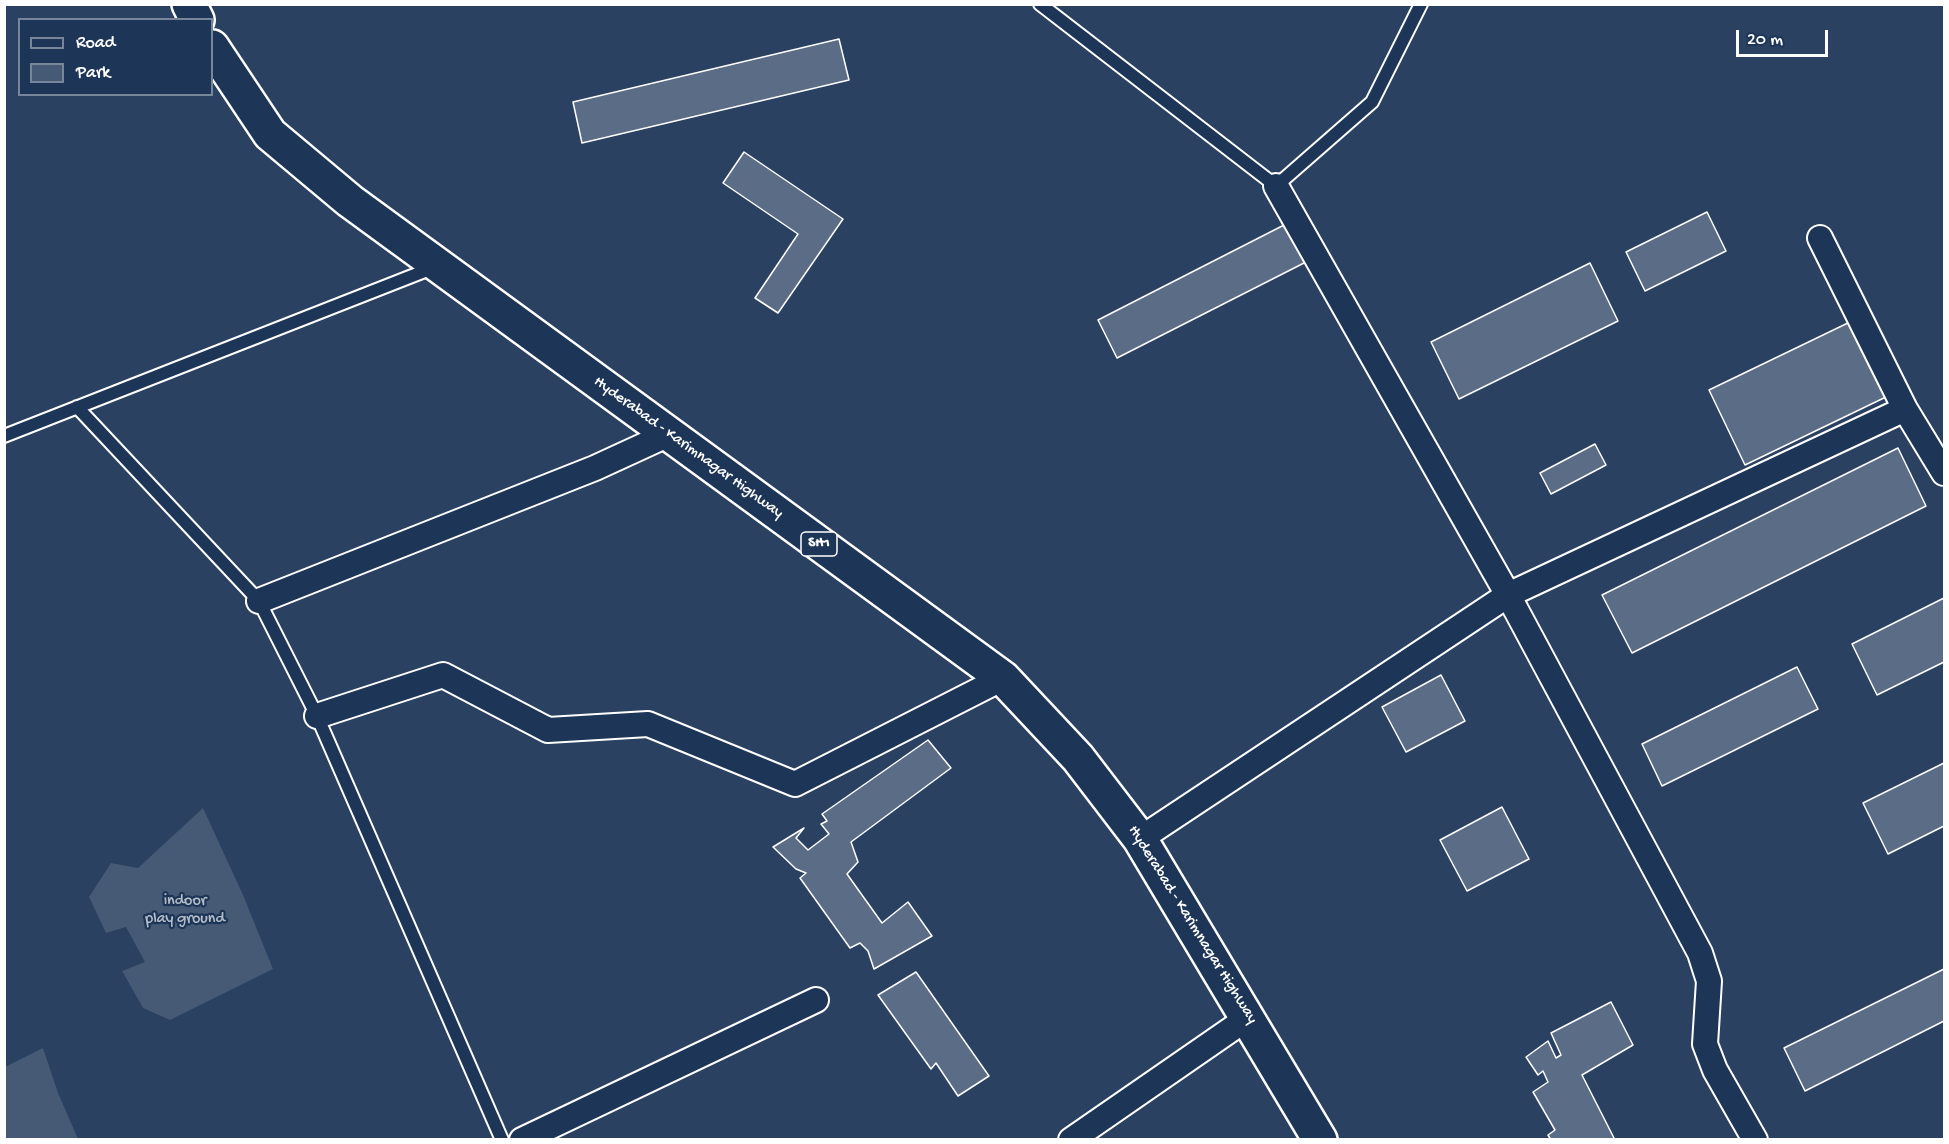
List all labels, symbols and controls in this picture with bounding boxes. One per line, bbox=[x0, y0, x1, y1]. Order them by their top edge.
legend bbox=[18, 18, 213, 96]
scale bar bbox=[1739, 18, 1830, 56]
text: 20 m bbox=[1747, 30, 1783, 51]
text: Road bbox=[76, 33, 115, 54]
text: Park bbox=[76, 63, 110, 84]
street label: Hyderabad - Karimnagar Highway bbox=[589, 373, 787, 523]
road number: SH1 bbox=[801, 532, 837, 556]
street label: Hyderabad - Karimnagar Highway bbox=[1123, 822, 1261, 1028]
park label: indoor play ground bbox=[145, 892, 225, 930]

